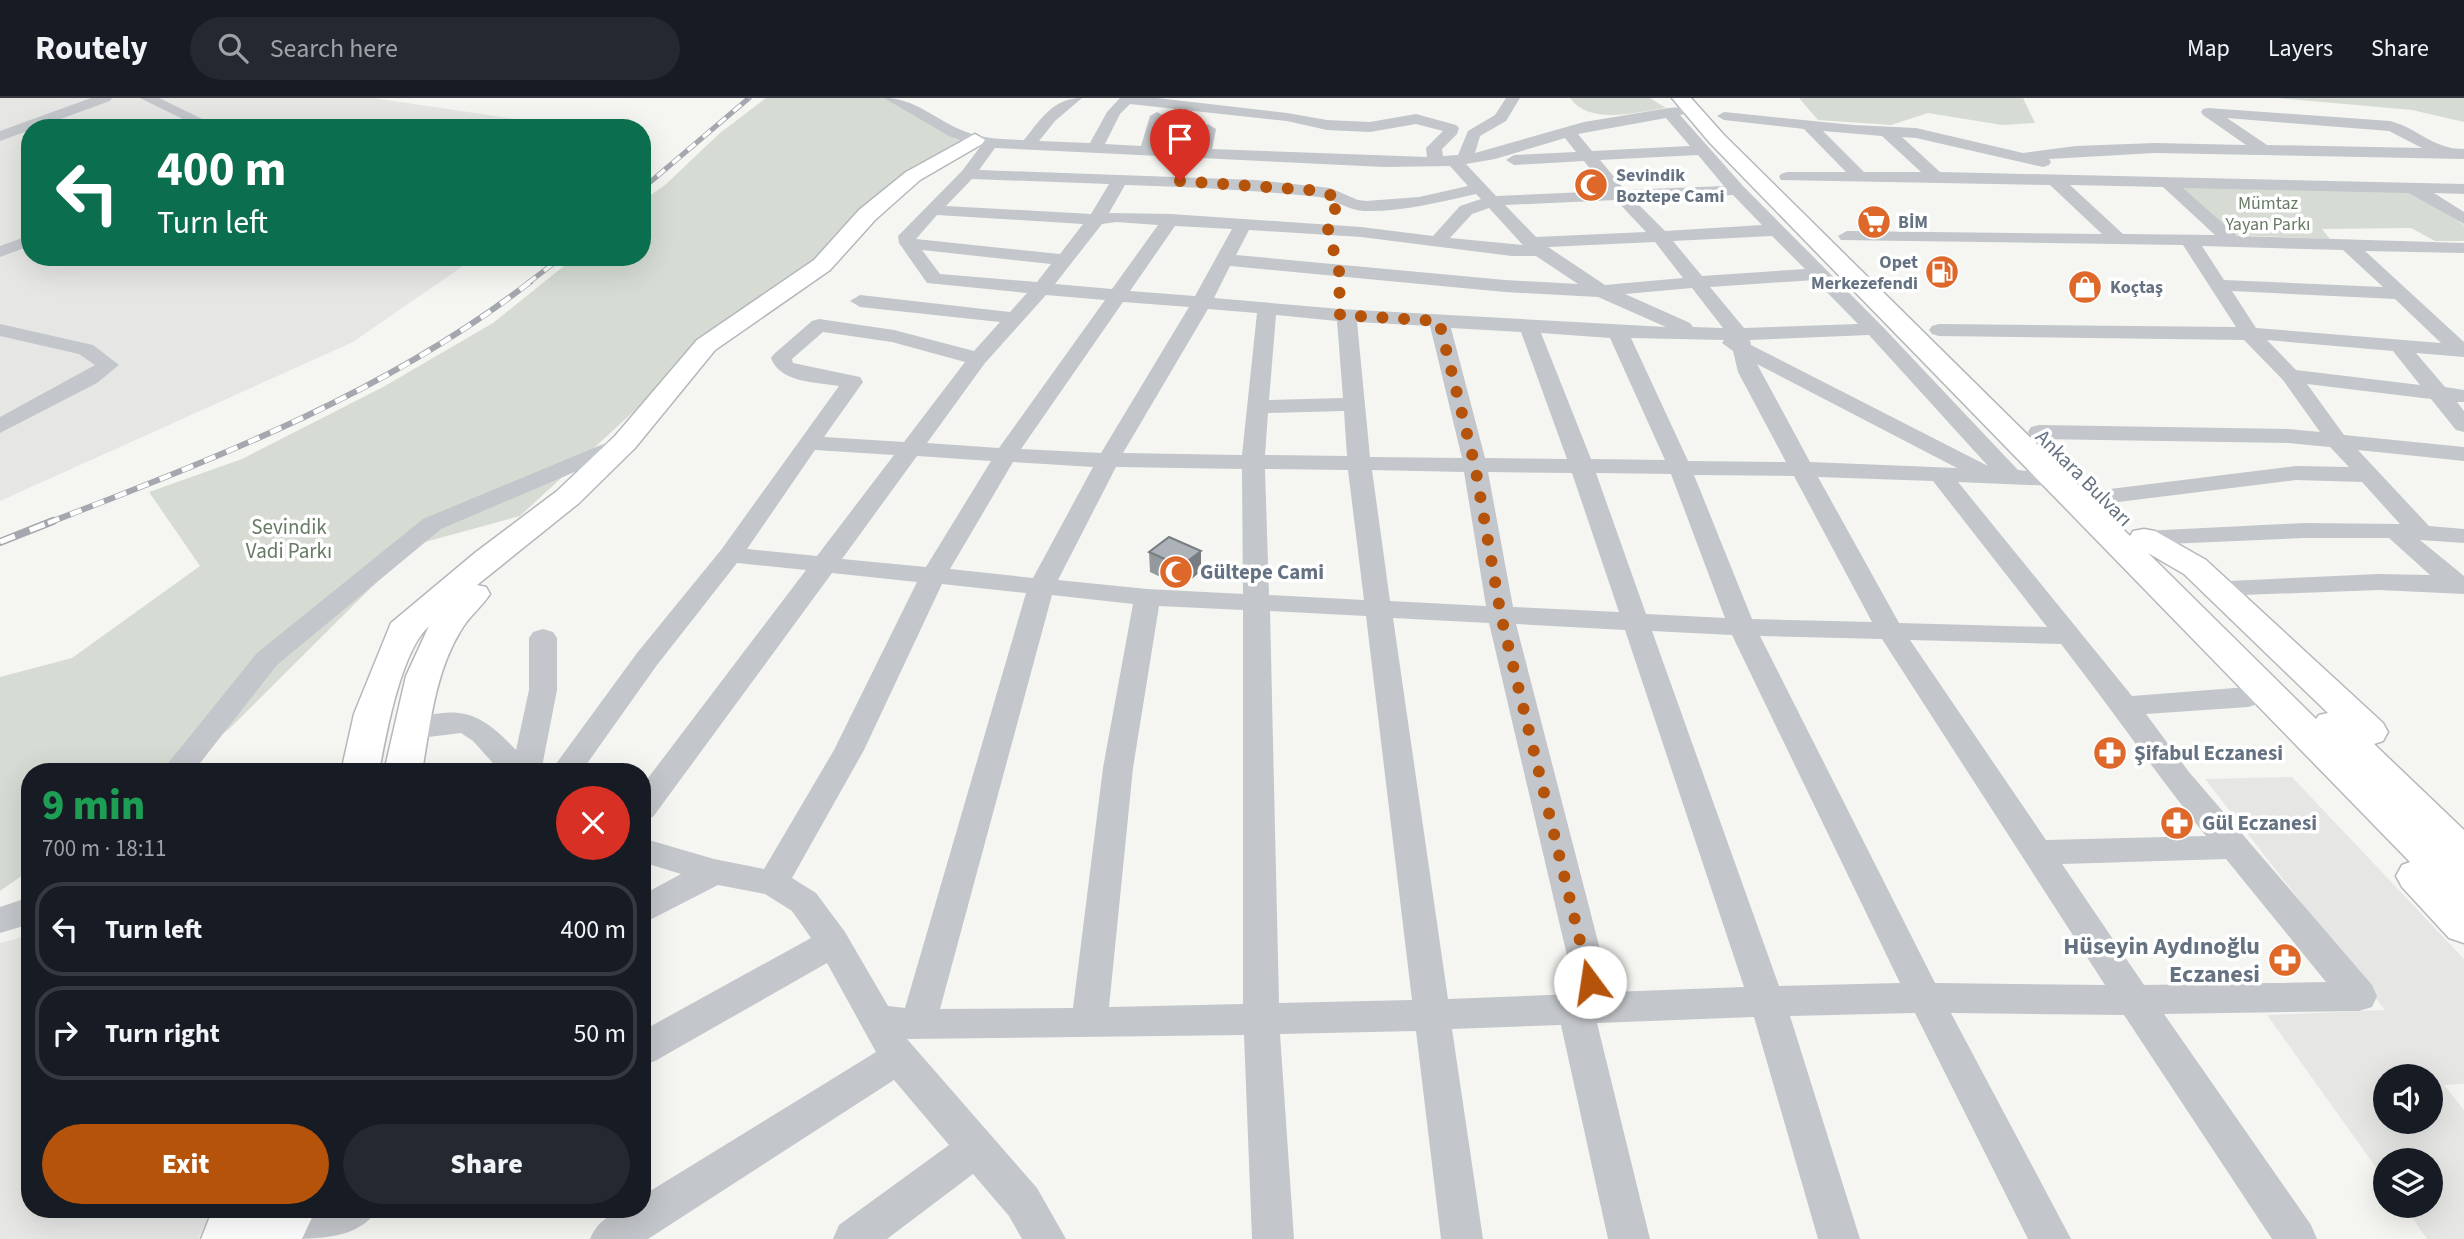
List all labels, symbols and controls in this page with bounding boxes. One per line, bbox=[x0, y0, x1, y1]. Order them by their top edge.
search box bbox=[190, 17, 680, 80]
text: Routely bbox=[35, 25, 148, 72]
icon: search bbox=[214, 29, 252, 67]
text: Search here bbox=[270, 30, 398, 67]
text: Map bbox=[2187, 31, 2230, 66]
text: Layers bbox=[2268, 31, 2333, 66]
text: Share bbox=[2371, 31, 2429, 66]
pin bbox=[1150, 109, 1210, 181]
icon: arrive bbox=[1161, 120, 1199, 158]
text: 400 m bbox=[157, 135, 286, 205]
icon: left bbox=[42, 147, 133, 238]
place label: Sevindik Boztepe Cami bbox=[1616, 163, 1724, 209]
mosque icon: Sevindik Boztepe Cami bbox=[1572, 166, 1610, 204]
park label: Mümtaz Yayan Parkı bbox=[2224, 191, 2311, 237]
text: Turn left bbox=[157, 200, 268, 246]
supermarket icon: BİM bbox=[1855, 203, 1893, 241]
place label: BİM bbox=[1898, 210, 1928, 235]
place label: Opet Merkezefendi bbox=[1811, 250, 1918, 296]
fuel station icon: Opet Merkezefendi bbox=[1923, 253, 1961, 291]
shop icon: Koçtaş bbox=[2066, 268, 2104, 306]
place label: Koçtaş bbox=[2110, 275, 2163, 300]
street label: Ankara Bulvarı bbox=[2029, 423, 2139, 533]
park label: Sevindik Vadi Parkı bbox=[246, 512, 332, 566]
mosque icon: Gültepe Cami bbox=[1157, 553, 1195, 591]
place label: Gültepe Cami bbox=[1200, 557, 1324, 587]
pharmacy icon: Şifabul Eczanesi bbox=[2091, 734, 2129, 772]
place label: Şifabul Eczanesi bbox=[2134, 738, 2283, 768]
text: 9 min bbox=[42, 776, 145, 836]
button: close bbox=[556, 786, 630, 860]
pharmacy icon: Gül Eczanesi bbox=[2158, 804, 2196, 842]
place label: Gül Eczanesi bbox=[2202, 808, 2317, 838]
text: 700 m · 18:11 bbox=[42, 832, 166, 865]
icon: left bbox=[46, 910, 84, 948]
text: Turn left bbox=[105, 911, 202, 948]
text: 400 m bbox=[560, 911, 626, 948]
place label: Hüseyin Aydınoğlu Eczanesi bbox=[2063, 929, 2260, 992]
pharmacy icon: Hüseyin Aydınoğlu Eczanesi bbox=[2266, 941, 2304, 979]
position arrow bbox=[1553, 945, 1627, 1019]
icon: right bbox=[46, 1014, 84, 1052]
text: Turn right bbox=[105, 1015, 220, 1052]
text: 50 m bbox=[573, 1015, 626, 1052]
map controls bbox=[2373, 1064, 2443, 1218]
button: sound bbox=[2373, 1064, 2443, 1134]
button: Exit bbox=[42, 1124, 329, 1204]
button: Share bbox=[343, 1124, 630, 1204]
button: layers bbox=[2373, 1148, 2443, 1218]

